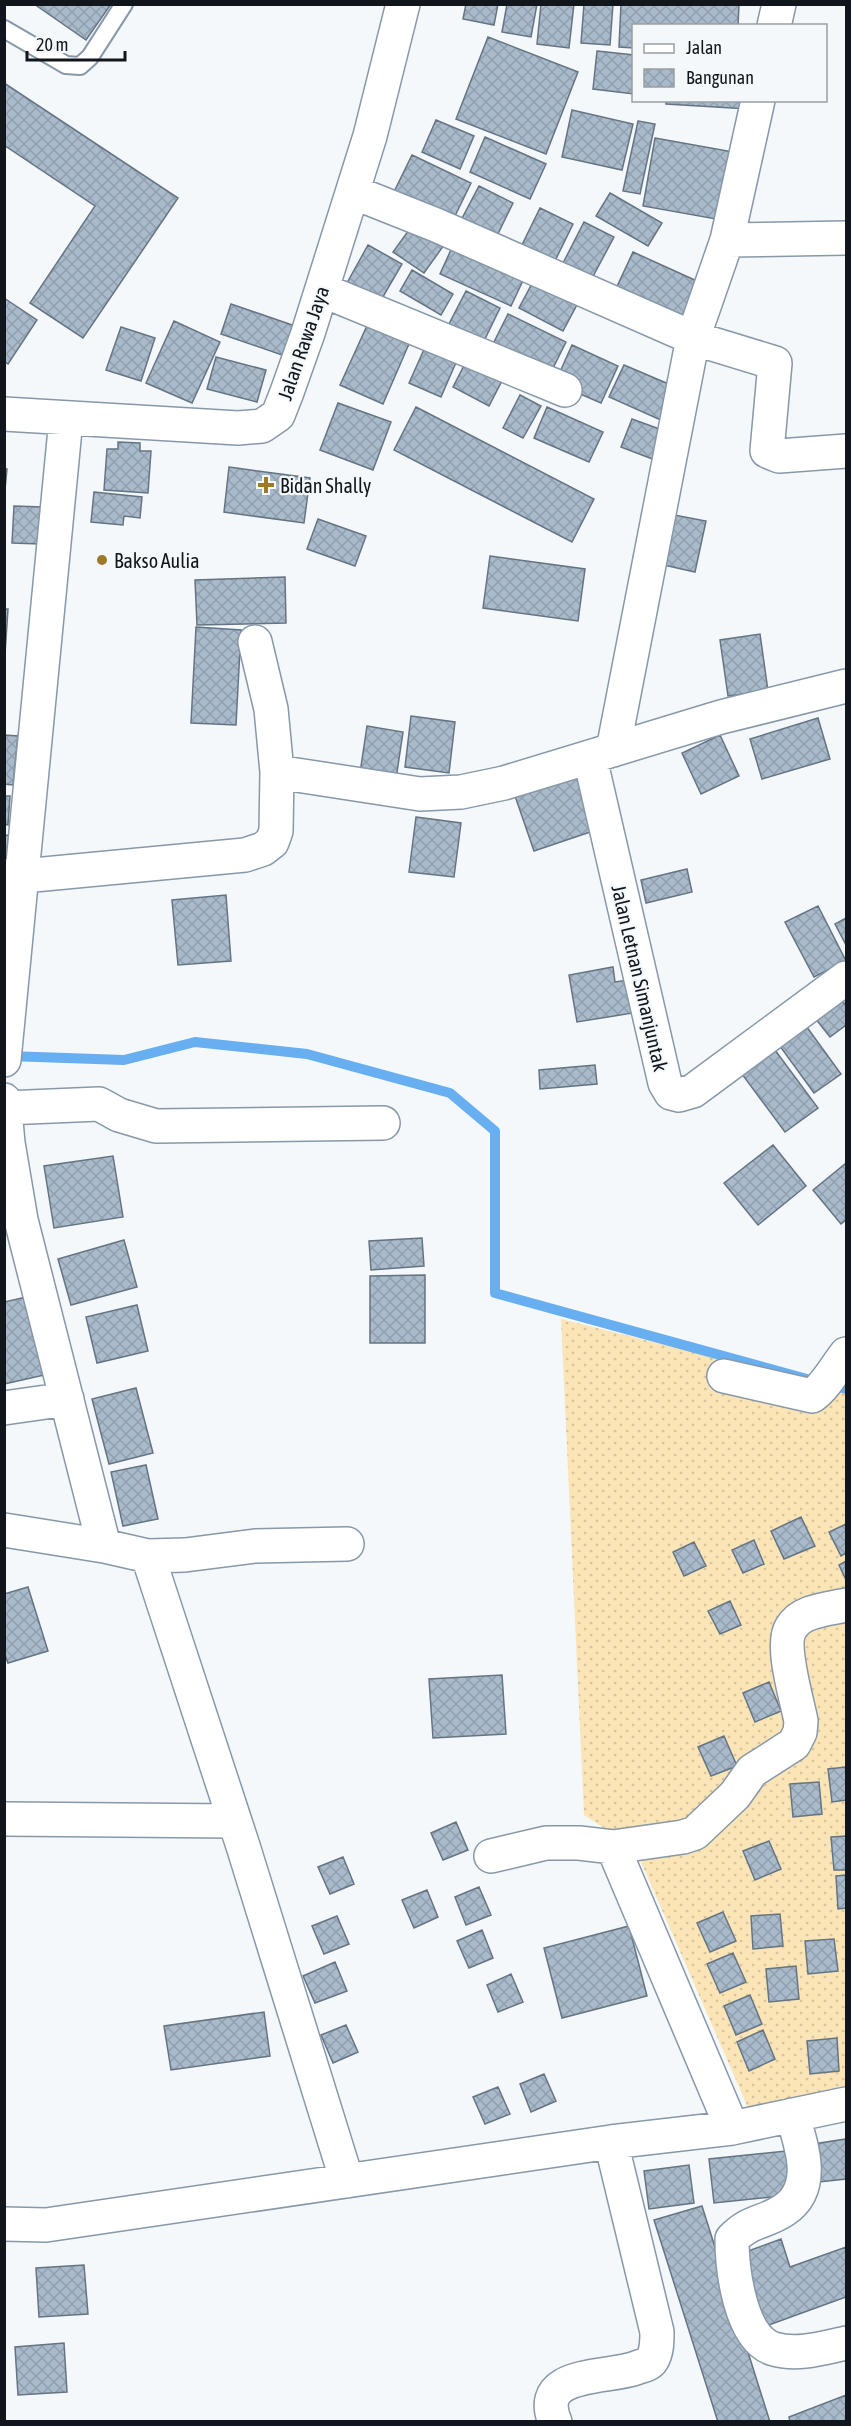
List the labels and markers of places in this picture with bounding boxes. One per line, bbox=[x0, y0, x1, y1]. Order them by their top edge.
place label: Bidan Shally bbox=[280, 474, 371, 497]
marker: Bidan Shally bbox=[257, 476, 275, 494]
place label: Bakso Aulia bbox=[114, 549, 199, 572]
marker: Bakso Aulia bbox=[95, 553, 109, 567]

